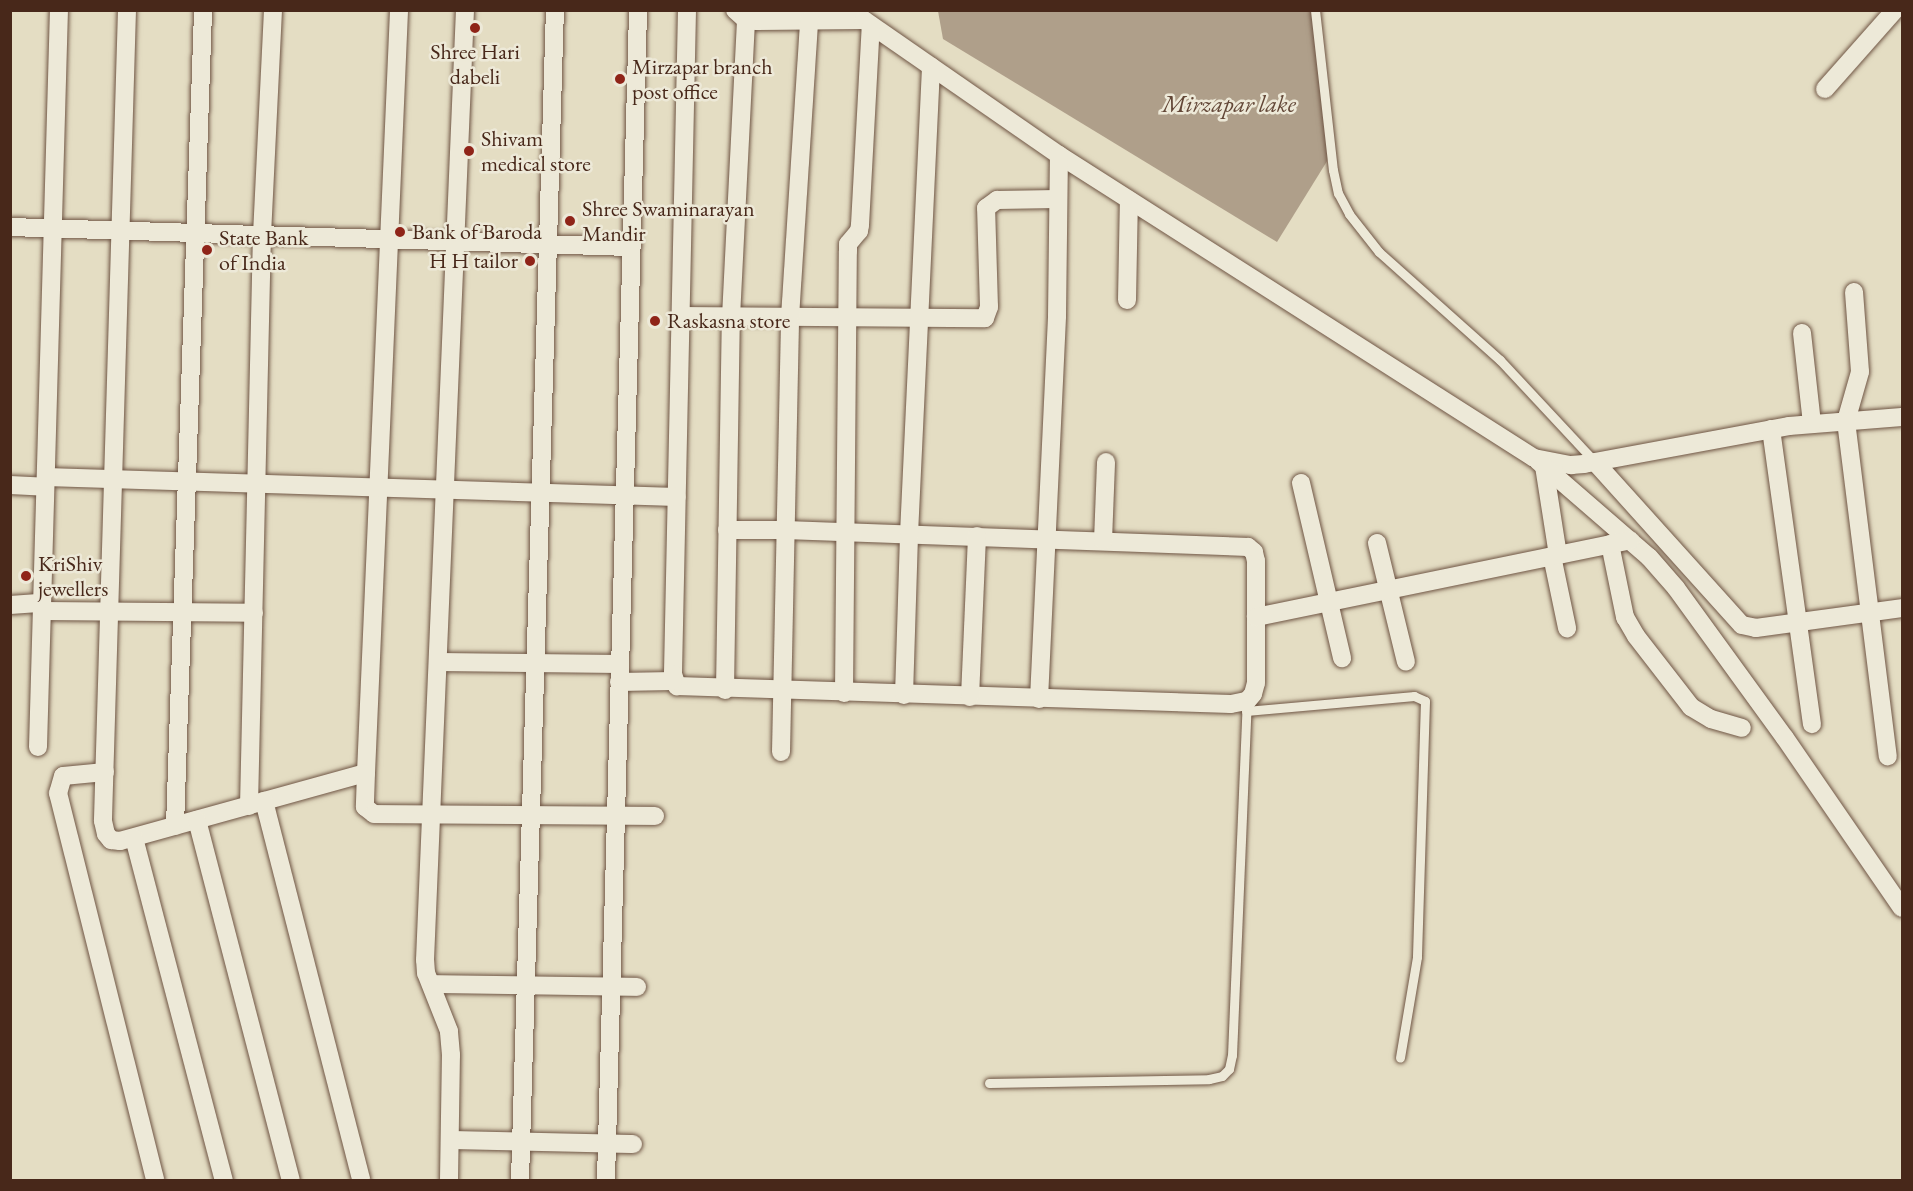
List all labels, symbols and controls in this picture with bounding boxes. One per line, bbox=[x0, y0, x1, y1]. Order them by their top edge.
marker: Shree Hari dabeli bbox=[468, 21, 482, 35]
place label: Shree Hari dabeli bbox=[430, 38, 520, 90]
place label: Mirzapar branch post office bbox=[632, 53, 772, 104]
marker: Mirzapar branch post office bbox=[613, 72, 627, 86]
water label: Mirzapar lake bbox=[1162, 90, 1296, 118]
place label: Shivam medical store bbox=[481, 125, 591, 176]
marker: Shivam medical store bbox=[462, 144, 476, 158]
place label: Shree Swaminarayan Mandir bbox=[582, 195, 755, 246]
marker: Shree Swaminarayan Mandir bbox=[563, 214, 577, 228]
place label: Bank of Baroda bbox=[412, 219, 542, 245]
place label: State Bank of India bbox=[219, 224, 308, 276]
marker: Bank of Baroda bbox=[393, 225, 407, 239]
marker: State Bank of India bbox=[200, 243, 214, 257]
place label: H H tailor bbox=[429, 248, 518, 274]
marker: H H tailor bbox=[523, 254, 537, 268]
place label: Raskasna store bbox=[667, 308, 790, 334]
marker: Raskasna store bbox=[648, 314, 662, 328]
place label: KriShiv jewellers bbox=[38, 550, 108, 602]
marker: KriShiv jewellers bbox=[19, 569, 33, 583]

